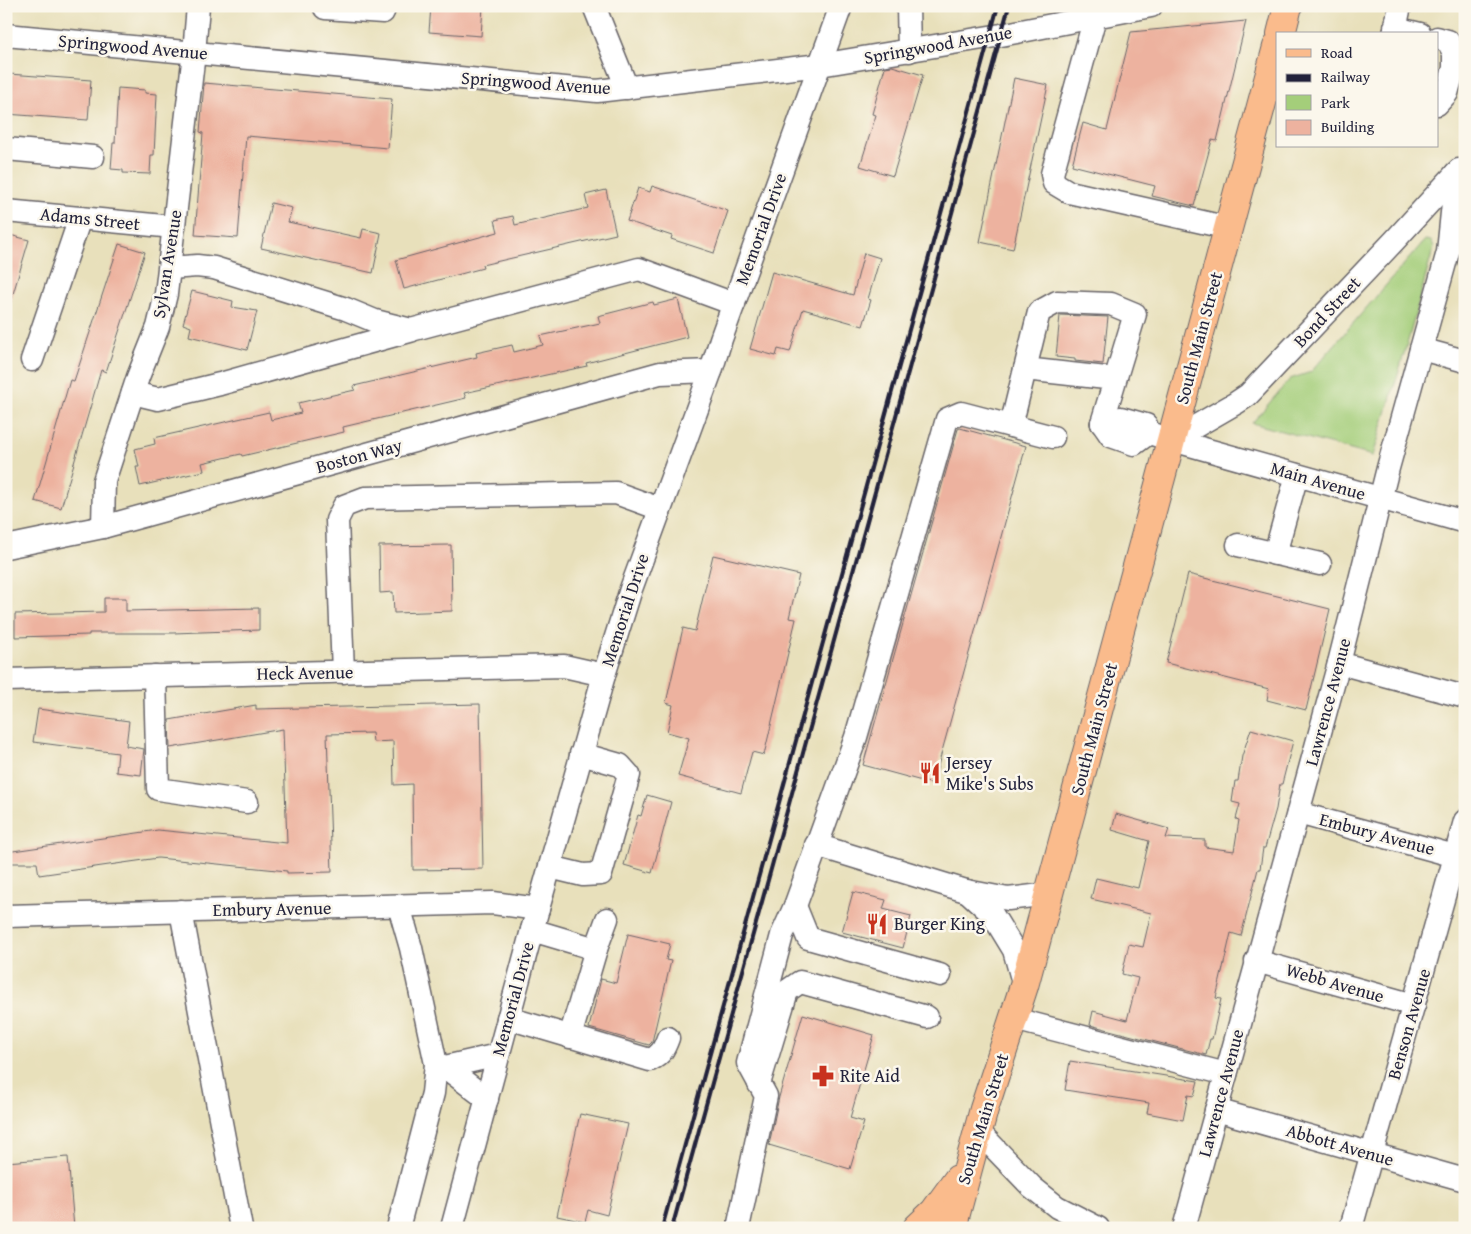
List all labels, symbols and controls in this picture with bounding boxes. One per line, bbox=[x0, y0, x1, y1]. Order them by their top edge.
street label: Springwood Avenue bbox=[862, 18, 1014, 71]
street label: Springwood Avenue bbox=[57, 27, 209, 66]
legend bbox=[1276, 32, 1438, 148]
text: Road bbox=[1321, 42, 1352, 63]
street label: Springwood Avenue bbox=[460, 64, 612, 101]
text: Railway bbox=[1321, 66, 1371, 87]
text: Park bbox=[1321, 92, 1350, 113]
text: Building bbox=[1321, 116, 1375, 137]
street label: Memorial Drive bbox=[728, 169, 793, 289]
street label: Adams Street bbox=[39, 200, 142, 237]
street label: Sylvan Avenue bbox=[145, 208, 188, 320]
street label: South Main Street bbox=[1168, 268, 1229, 407]
street label: Bond Street bbox=[1287, 270, 1367, 353]
street label: Boston Way bbox=[313, 431, 405, 480]
street label: Main Avenue bbox=[1267, 454, 1369, 507]
street label: Memorial Drive bbox=[594, 550, 656, 670]
street label: Lawrence Avenue bbox=[1298, 635, 1358, 769]
street label: Heck Avenue bbox=[257, 658, 353, 687]
street label: South Main Street bbox=[1063, 659, 1124, 798]
place label: Jersey Mike's Subs bbox=[944, 749, 1034, 797]
restaurant icon: Jersey Mike's Subs bbox=[917, 760, 943, 786]
street label: Embury Avenue bbox=[1316, 805, 1438, 862]
street label: Embury Avenue bbox=[212, 894, 331, 923]
place label: Burger King bbox=[894, 910, 985, 937]
restaurant icon: Burger King bbox=[864, 911, 890, 937]
street label: Memorial Drive bbox=[484, 939, 541, 1059]
street label: Webb Avenue bbox=[1283, 956, 1387, 1009]
street label: Benson Avenue bbox=[1380, 965, 1437, 1083]
street label: Lawrence Avenue bbox=[1191, 1026, 1251, 1160]
street label: South Main Street bbox=[950, 1049, 1016, 1188]
place label: Rite Aid bbox=[840, 1062, 900, 1089]
pharmacy icon: Rite Aid bbox=[810, 1063, 836, 1089]
street label: Abbott Avenue bbox=[1283, 1116, 1397, 1173]

